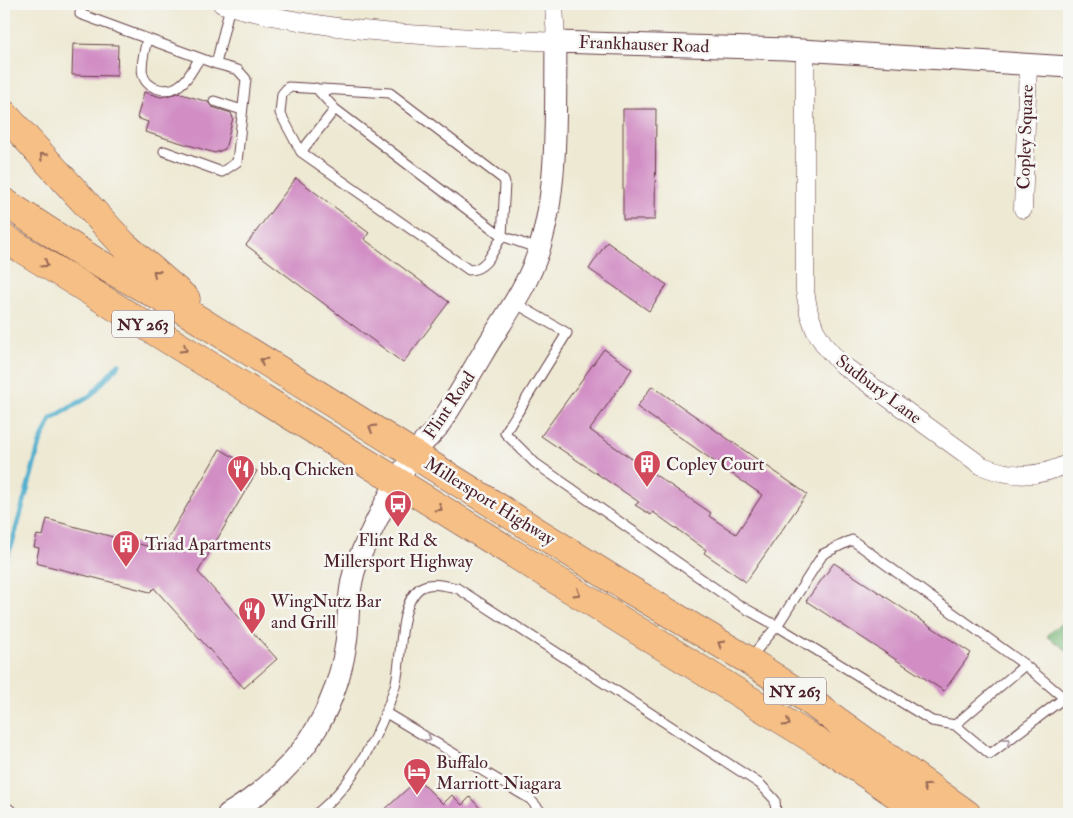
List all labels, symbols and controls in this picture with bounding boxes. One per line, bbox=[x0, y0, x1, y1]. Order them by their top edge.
street label: Frankhauser Road bbox=[578, 31, 710, 58]
street label: Copley Square bbox=[1012, 84, 1039, 190]
one-way arrow bbox=[40, 153, 49, 162]
one-way arrow bbox=[40, 258, 49, 267]
one-way arrow bbox=[153, 270, 162, 278]
road number: NY 263 bbox=[112, 310, 174, 338]
one-way arrow bbox=[178, 343, 187, 353]
street label: Sudbury Lane bbox=[831, 350, 927, 430]
one-way arrow bbox=[259, 358, 268, 367]
street label: Flint Road bbox=[418, 367, 481, 444]
one-way arrow bbox=[369, 425, 378, 435]
building icon: Copley Court bbox=[632, 449, 662, 488]
street label: Millersport Highway bbox=[420, 452, 560, 551]
place label: Copley Court bbox=[666, 453, 764, 476]
restaurant icon: bb.q Chicken bbox=[226, 454, 256, 493]
place label: bb.q Chicken bbox=[260, 458, 354, 481]
bus stop icon: Flint Rd & Millersport Highway bbox=[383, 489, 413, 528]
one-way arrow bbox=[434, 501, 443, 511]
building icon: Triad Apartments bbox=[111, 529, 141, 568]
place label: Flint Rd & Millersport Highway bbox=[323, 529, 474, 573]
place label: Triad Apartments bbox=[145, 533, 271, 556]
one-way arrow bbox=[572, 587, 581, 596]
place label: WingNutz Bar and Grill bbox=[270, 590, 381, 634]
restaurant icon: WingNutz Bar and Grill bbox=[237, 596, 267, 635]
one-way arrow bbox=[718, 640, 727, 650]
road number: NY 263 bbox=[764, 678, 826, 704]
one-way arrow bbox=[782, 716, 791, 726]
one-way arrow bbox=[422, 731, 431, 741]
one-way arrow bbox=[1001, 739, 1010, 747]
place label: Buffalo Marriott Niagara bbox=[436, 751, 562, 795]
hotel icon: Buffalo Marriott Niagara bbox=[402, 757, 432, 796]
one-way arrow bbox=[922, 784, 932, 793]

